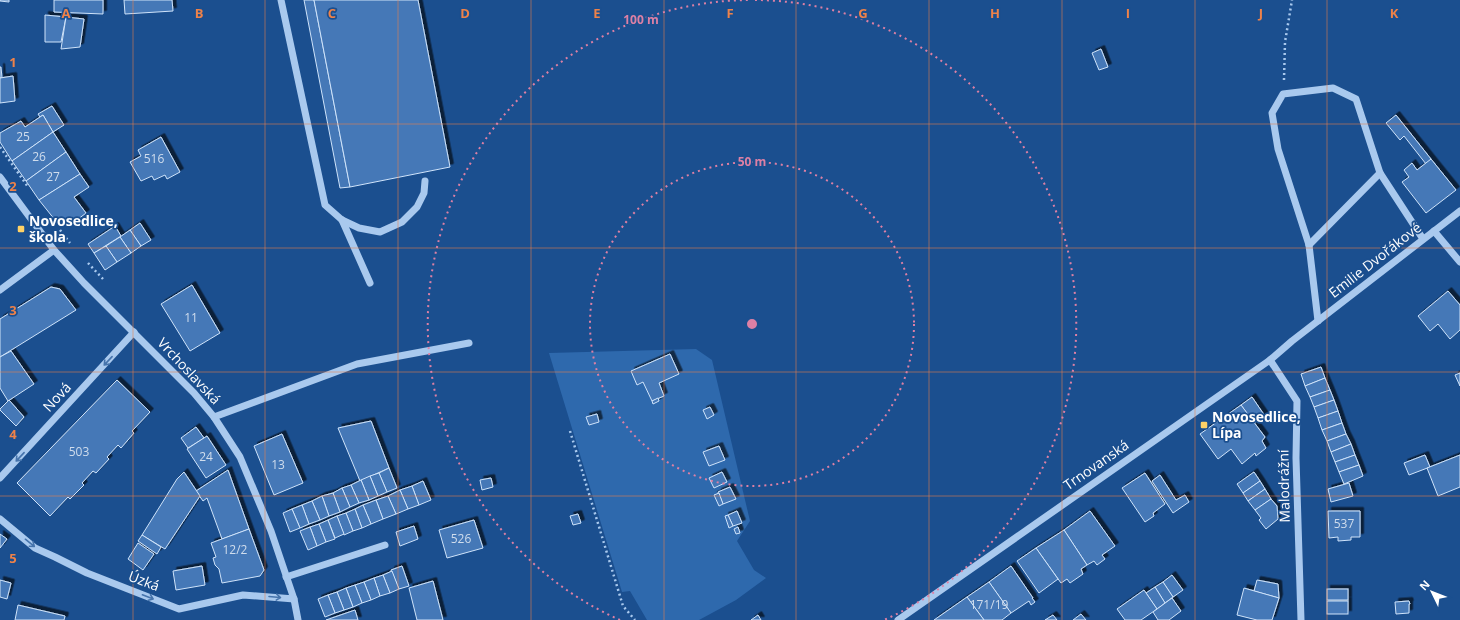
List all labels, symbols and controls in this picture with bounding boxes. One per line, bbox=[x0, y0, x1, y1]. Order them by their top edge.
text: A bbox=[62, 4, 71, 22]
text: B bbox=[195, 4, 204, 22]
text: C bbox=[328, 4, 336, 22]
text: D bbox=[460, 4, 470, 22]
text: E bbox=[593, 4, 601, 22]
text: F bbox=[726, 4, 734, 22]
text: G bbox=[858, 4, 868, 22]
text: H bbox=[990, 4, 1000, 22]
text: I bbox=[1126, 4, 1130, 22]
text: J bbox=[1258, 4, 1263, 22]
text: K bbox=[1390, 4, 1399, 22]
text: 100 m bbox=[623, 11, 659, 28]
text: 1 bbox=[9, 53, 17, 71]
house number: 25 bbox=[16, 128, 30, 145]
house number: 26 bbox=[32, 148, 46, 165]
house number: 516 bbox=[144, 150, 164, 167]
text: 50 m bbox=[738, 153, 766, 170]
house number: 27 bbox=[46, 168, 60, 185]
text: 2 bbox=[9, 177, 17, 195]
place label: Novosedlice, škola bbox=[29, 211, 118, 246]
street label: Emilie Dvořákové bbox=[1324, 217, 1425, 302]
marker: Novosedlice, škola bbox=[16, 224, 26, 234]
text: 3 bbox=[9, 301, 17, 319]
house number: 11 bbox=[184, 309, 198, 326]
centre of rings bbox=[745, 317, 759, 331]
street label: Vrchoslavská bbox=[154, 333, 225, 408]
one-way arrow bbox=[103, 356, 112, 366]
street label: Nová bbox=[38, 378, 75, 415]
place label: Novosedlice, Lípa bbox=[1212, 407, 1301, 442]
marker: Novosedlice, Lípa bbox=[1199, 420, 1209, 430]
text: 4 bbox=[9, 425, 17, 443]
street label: Trnovanská bbox=[1059, 435, 1132, 494]
house number: 503 bbox=[69, 443, 89, 460]
house number: 24 bbox=[199, 448, 213, 465]
street label: Malodrážní bbox=[1273, 449, 1294, 523]
one-way arrow bbox=[15, 452, 25, 462]
house number: 13 bbox=[271, 456, 285, 473]
house number: 537 bbox=[1334, 515, 1354, 532]
house number: 526 bbox=[451, 530, 471, 547]
one-way arrow bbox=[25, 539, 36, 548]
house number: 12/2 bbox=[223, 541, 248, 558]
text: 5 bbox=[9, 549, 17, 567]
street label: Úzká bbox=[126, 566, 162, 595]
north arrow bbox=[1412, 572, 1452, 612]
text: N bbox=[1416, 576, 1433, 593]
one-way arrow bbox=[142, 593, 154, 601]
one-way arrow bbox=[268, 594, 281, 601]
house number: 171/19 bbox=[970, 596, 1008, 613]

